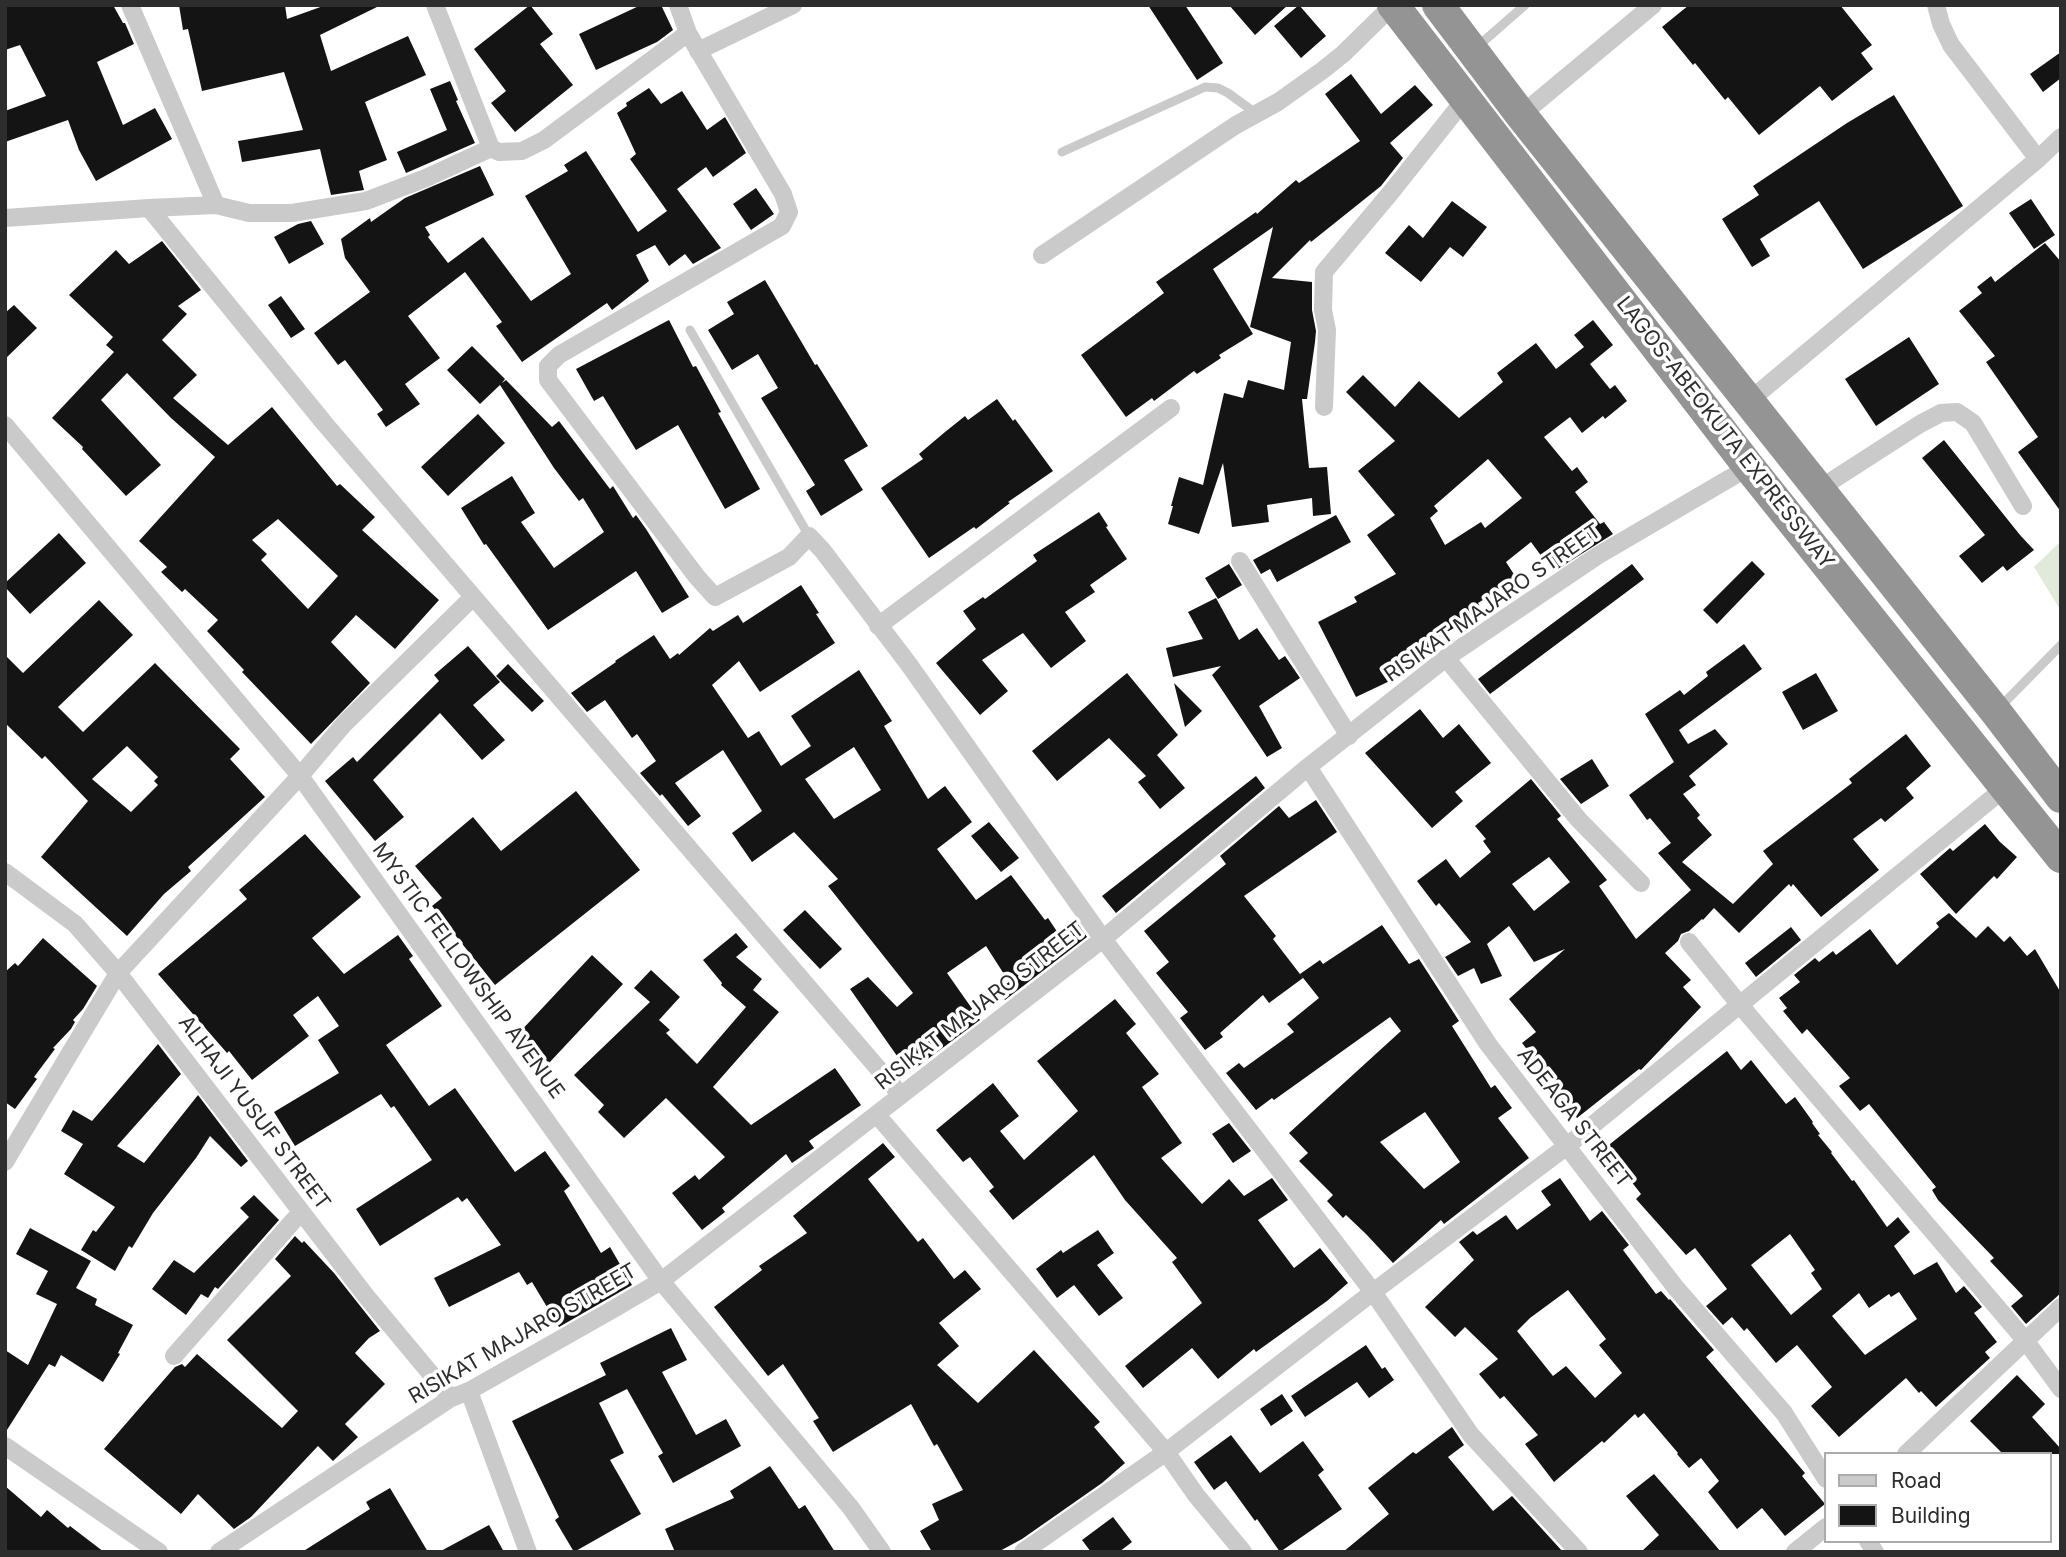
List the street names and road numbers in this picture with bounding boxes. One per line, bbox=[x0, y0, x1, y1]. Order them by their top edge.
street label: LAGOS-ABEOKUTA EXPRESSWAY bbox=[1611, 292, 1839, 574]
street label: RISIKAT MAJARO STREET bbox=[1380, 518, 1606, 688]
street label: MYSTIC FELLOWSHIP AVENUE bbox=[367, 838, 569, 1104]
street label: RISIKAT MAJARO STREET bbox=[870, 916, 1090, 1096]
street label: ALHAJI YUSUF STREET bbox=[173, 1011, 335, 1215]
street label: ADEAGA STREET bbox=[1511, 1043, 1637, 1193]
street label: RISIKAT MAJARO STREET bbox=[405, 1258, 641, 1410]

